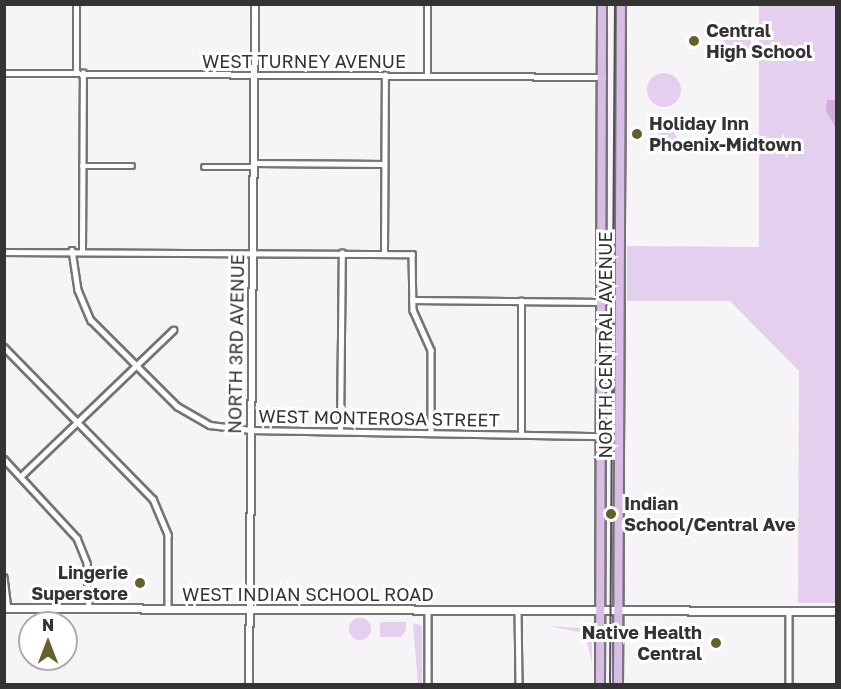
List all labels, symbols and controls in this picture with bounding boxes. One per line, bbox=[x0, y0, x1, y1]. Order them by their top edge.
place label: Central High School bbox=[706, 20, 812, 63]
marker: Central High School bbox=[687, 34, 701, 48]
street label: WEST TURNEY AVENUE bbox=[202, 50, 406, 72]
place label: Holiday Inn Phoenix-Midtown bbox=[649, 113, 802, 156]
marker: Holiday Inn Phoenix-Midtown bbox=[630, 127, 644, 141]
street label: NORTH CENTRAL AVENUE bbox=[594, 232, 616, 458]
street label: NORTH 3RD AVENUE bbox=[224, 254, 248, 434]
street label: WEST MONTEROSA STREET bbox=[258, 405, 500, 431]
place label: Indian School/Central Ave bbox=[624, 493, 796, 536]
marker: Indian School/Central Ave bbox=[602, 505, 620, 523]
place label: Lingerie Superstore bbox=[31, 562, 128, 604]
marker: Lingerie Superstore bbox=[133, 576, 147, 590]
street label: WEST INDIAN SCHOOL ROAD bbox=[182, 583, 434, 605]
north arrow bbox=[18, 611, 78, 671]
text: N bbox=[42, 615, 54, 635]
place label: Native Health Central bbox=[582, 622, 702, 664]
marker: Native Health Central bbox=[707, 634, 725, 652]

